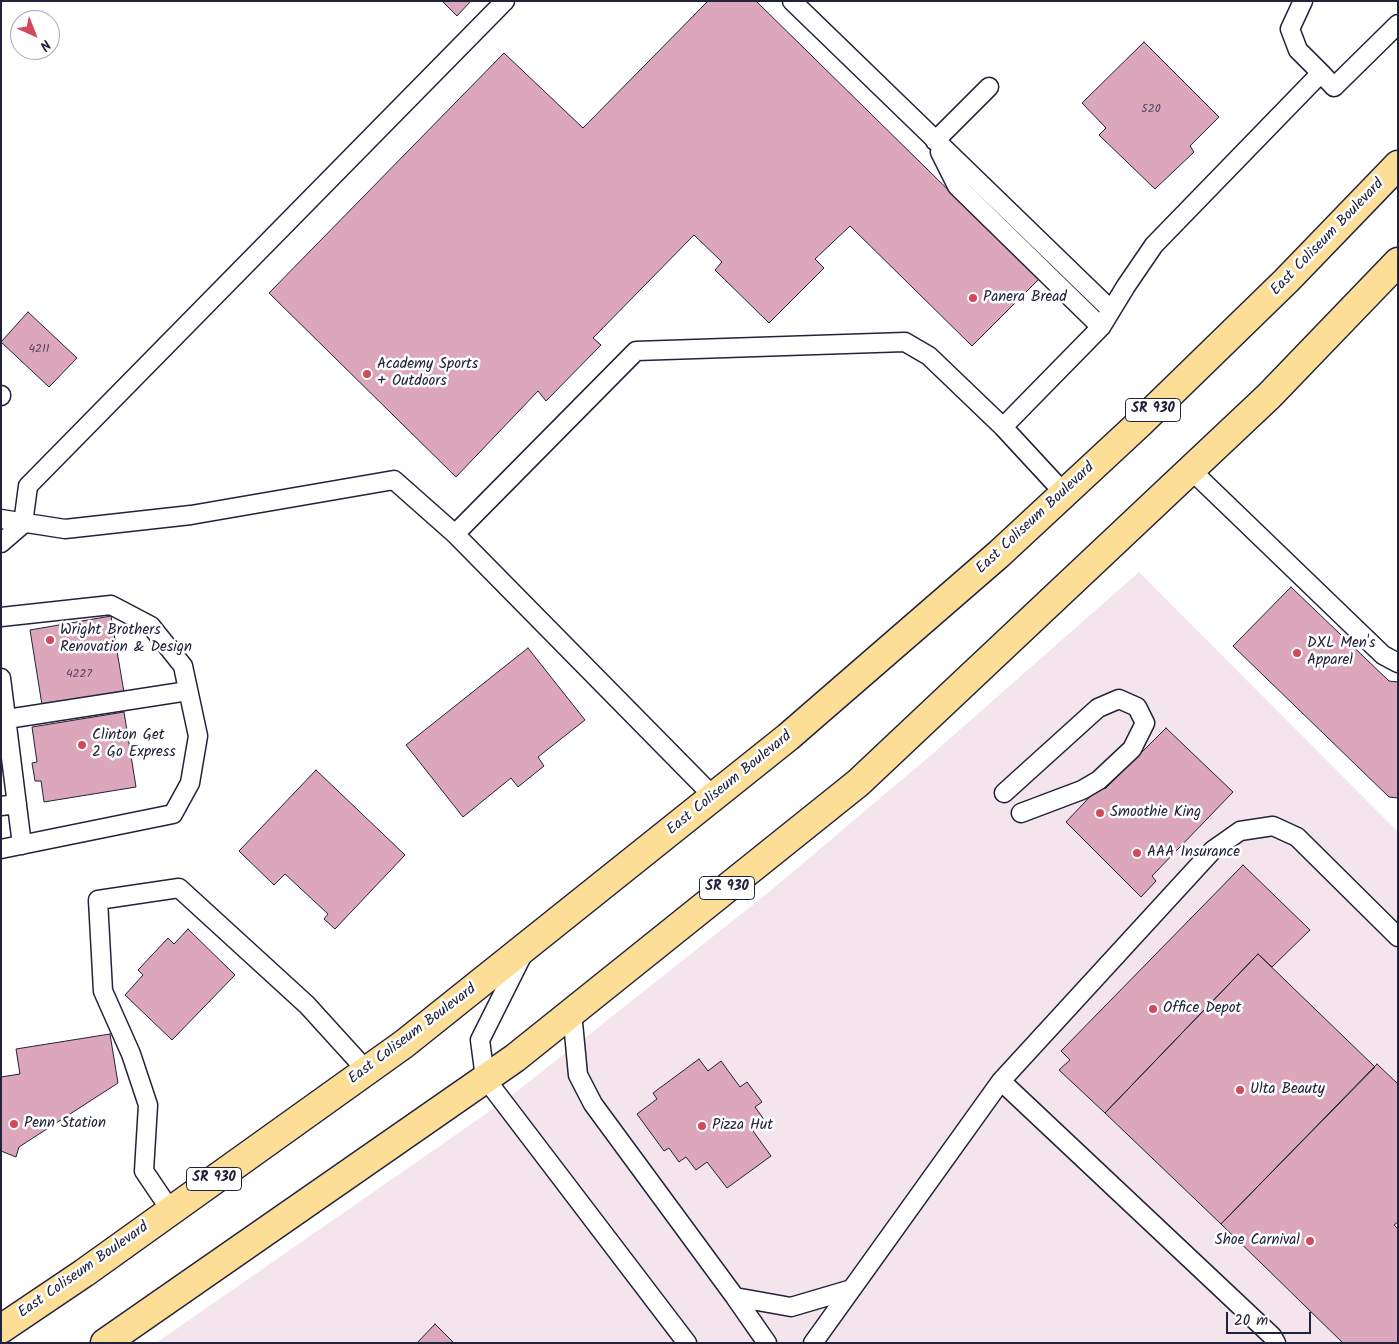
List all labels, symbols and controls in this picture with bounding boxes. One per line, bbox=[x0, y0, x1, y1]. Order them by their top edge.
north arrow bbox=[10, 10, 60, 60]
text: N bbox=[34, 34, 56, 56]
house number: 520 bbox=[1141, 103, 1161, 117]
street label: East Coliseum Boulevard bbox=[1268, 176, 1388, 300]
place label: Panera Bread bbox=[983, 289, 1067, 307]
marker: Panera Bread bbox=[967, 292, 979, 304]
house number: 4211 bbox=[28, 343, 50, 357]
place label: Academy Sports + Outdoors bbox=[377, 356, 478, 391]
marker: Academy Sports + Outdoors bbox=[361, 368, 373, 380]
road number: SR 930 bbox=[1126, 398, 1180, 422]
street label: East Coliseum Boulevard bbox=[973, 460, 1099, 578]
place label: Wright Brothers Renovation & Design bbox=[60, 622, 192, 657]
marker: Wright Brothers Renovation & Design bbox=[44, 634, 56, 646]
place label: DXL Men's Apparel bbox=[1307, 635, 1375, 670]
marker: DXL Men's Apparel bbox=[1291, 647, 1303, 659]
house number: 4227 bbox=[66, 668, 92, 682]
place label: Clinton Get 2 Go Express bbox=[92, 727, 176, 762]
street label: East Coliseum Boulevard bbox=[664, 728, 796, 840]
marker: Clinton Get 2 Go Express bbox=[76, 739, 88, 751]
place label: Smoothie King bbox=[1110, 804, 1201, 822]
marker: Smoothie King bbox=[1094, 807, 1106, 819]
place label: AAA Insurance bbox=[1147, 844, 1240, 862]
marker: AAA Insurance bbox=[1131, 847, 1143, 859]
road number: SR 930 bbox=[700, 876, 754, 900]
street label: East Coliseum Boulevard bbox=[346, 981, 480, 1089]
place label: Office Depot bbox=[1163, 1000, 1241, 1018]
marker: Office Depot bbox=[1147, 1003, 1159, 1015]
place label: Ulta Beauty bbox=[1250, 1081, 1325, 1099]
marker: Ulta Beauty bbox=[1234, 1084, 1246, 1096]
place label: Penn Station bbox=[24, 1115, 106, 1133]
place label: Pizza Hut bbox=[712, 1117, 773, 1135]
marker: Penn Station bbox=[8, 1118, 20, 1130]
marker: Pizza Hut bbox=[696, 1120, 708, 1132]
road number: SR 930 bbox=[186, 1168, 242, 1190]
street label: East Coliseum Boulevard bbox=[15, 1219, 153, 1323]
place label: Shoe Carnival bbox=[1215, 1232, 1300, 1250]
marker: Shoe Carnival bbox=[1304, 1235, 1316, 1247]
scale bar bbox=[1229, 1302, 1314, 1334]
text: 20 m bbox=[1234, 1309, 1268, 1333]

